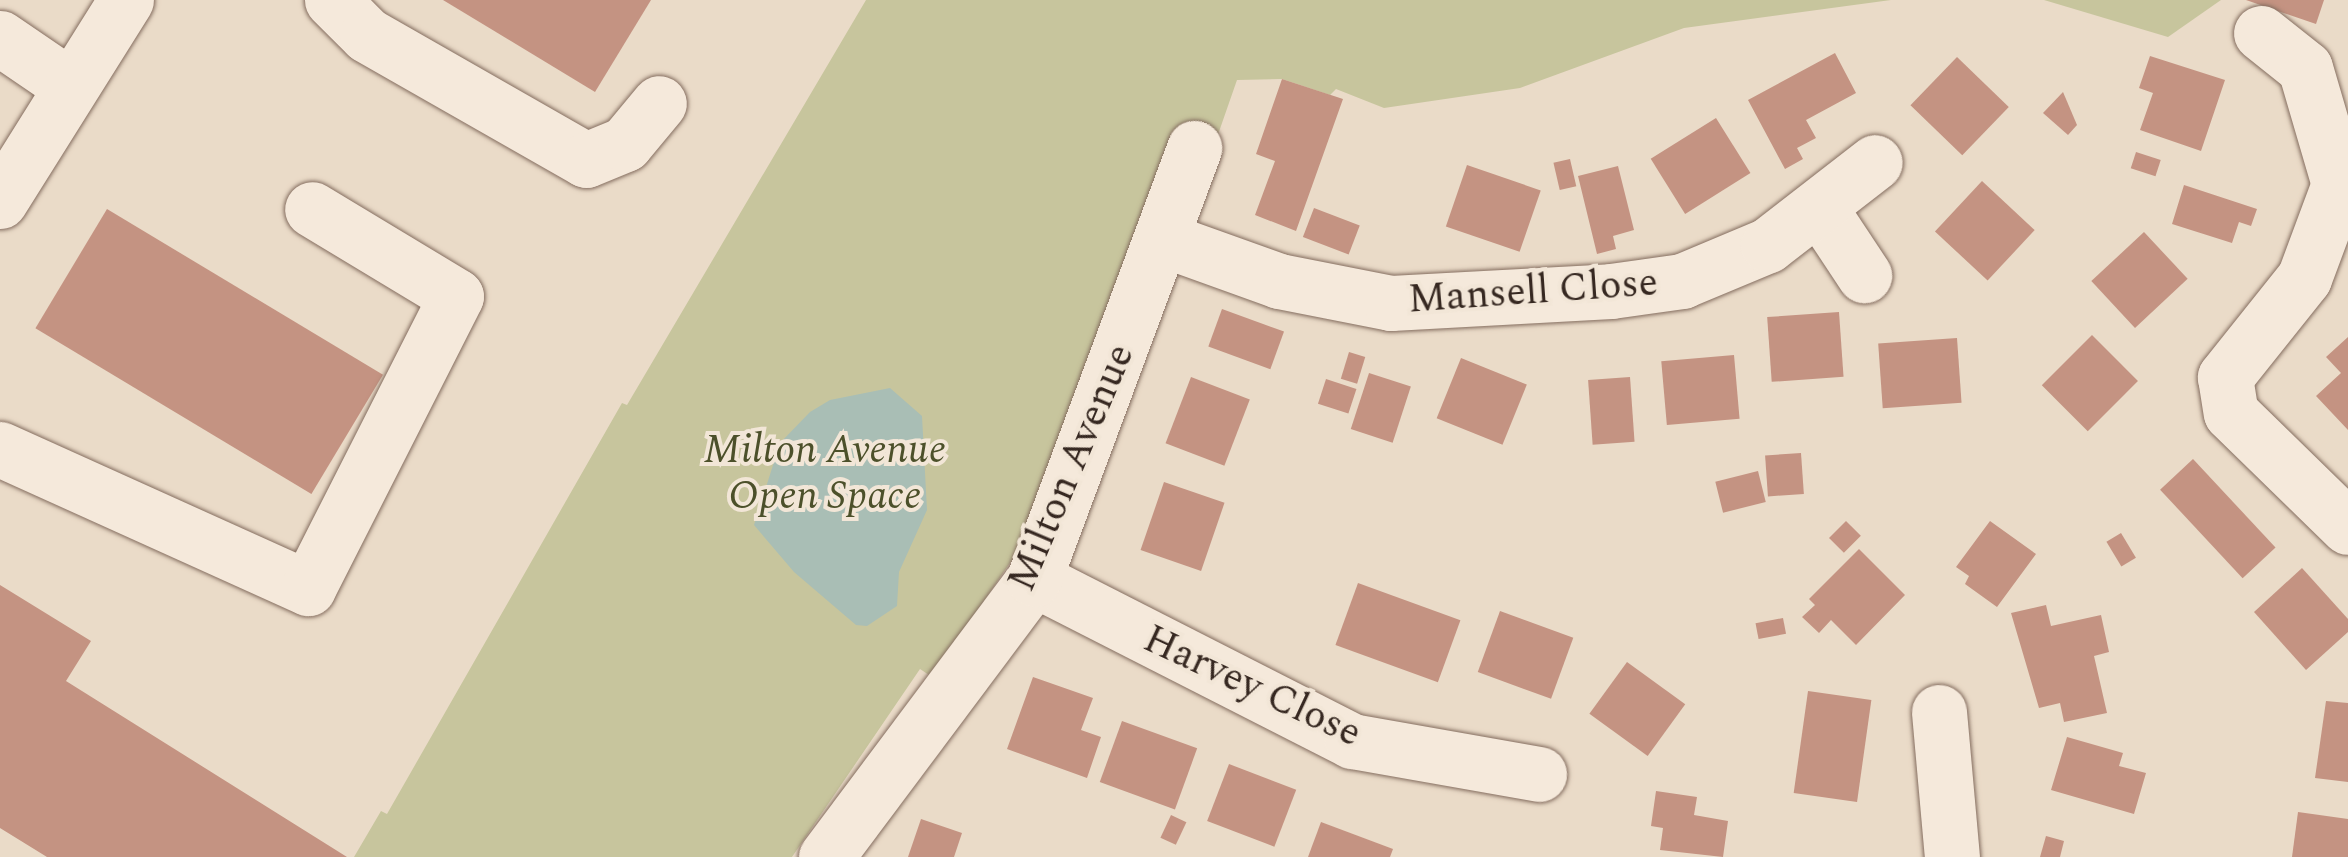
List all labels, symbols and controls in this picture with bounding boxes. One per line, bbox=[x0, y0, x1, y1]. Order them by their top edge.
street label: Mansell Close bbox=[1406, 259, 1660, 325]
street label: Milton Avenue bbox=[998, 337, 1146, 599]
park label: Milton Avenue Open Space bbox=[704, 427, 946, 521]
street label: Harvey Close bbox=[1136, 616, 1368, 758]

